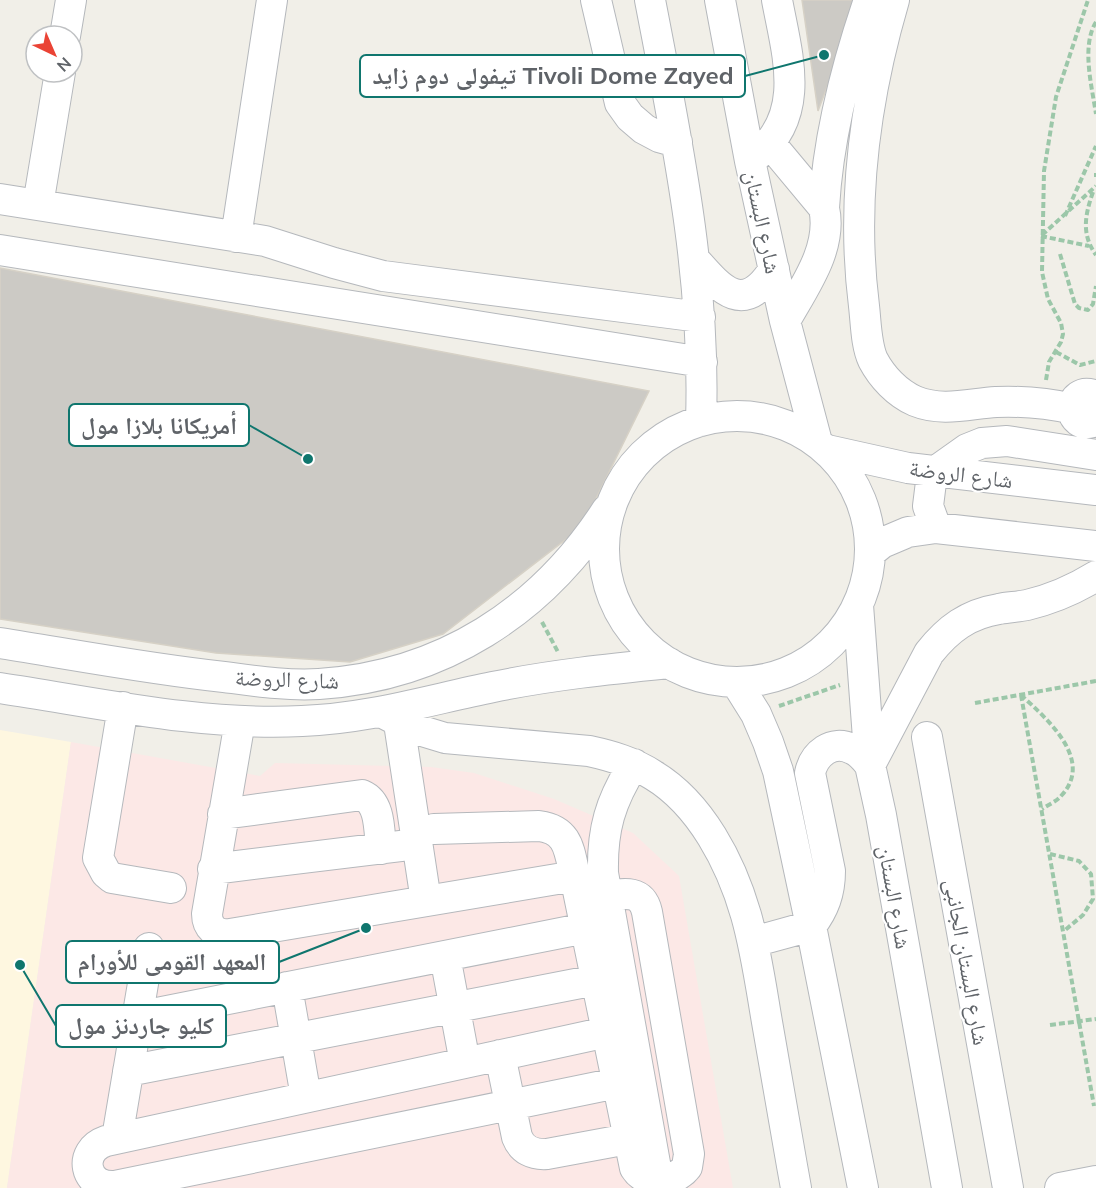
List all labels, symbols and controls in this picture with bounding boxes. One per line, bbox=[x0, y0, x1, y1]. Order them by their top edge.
north arrow bbox=[24, 24, 84, 84]
text: N bbox=[53, 53, 76, 76]
callout: تيفولى دوم زايد Tivoli Dome Zayed bbox=[360, 55, 745, 97]
text: تيفولى دوم زايد Tivoli Dome Zayed bbox=[372, 60, 734, 93]
street label: شارع البستان bbox=[738, 168, 788, 276]
callout: أمريكانا بلازا مول bbox=[69, 404, 249, 446]
text: أمريكانا بلازا مول bbox=[81, 410, 237, 440]
street label: شارع الروضة bbox=[908, 454, 1014, 494]
street label: شارع الروضة bbox=[235, 663, 339, 695]
street label: شارع البستان bbox=[872, 843, 918, 951]
street label: شارع البستان الجانبى bbox=[939, 877, 995, 1047]
callout: المعهد القومى للأورام bbox=[66, 941, 279, 983]
text: المعهد القومى للأورام bbox=[78, 946, 266, 979]
callout: كليو جاردنز مول bbox=[56, 1005, 226, 1047]
text: كليو جاردنز مول bbox=[68, 1010, 214, 1040]

